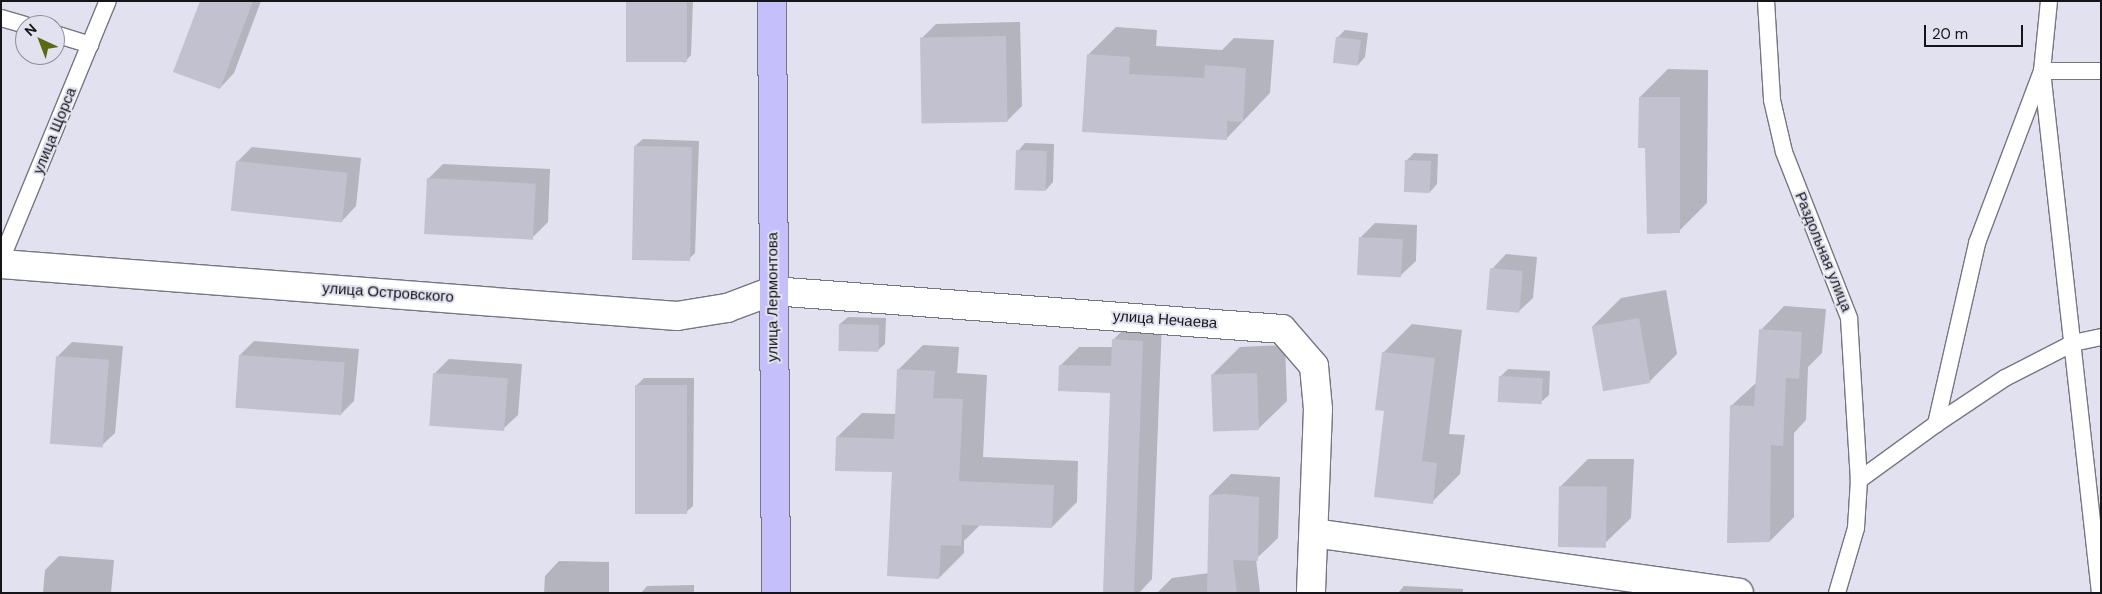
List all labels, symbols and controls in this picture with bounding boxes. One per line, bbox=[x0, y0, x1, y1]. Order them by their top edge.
north arrow bbox=[15, 15, 65, 65]
scale bar bbox=[1927, 15, 2026, 47]
text: N bbox=[21, 20, 40, 40]
text: 20 m bbox=[1932, 24, 1968, 44]
street label: улица Щорса bbox=[29, 85, 81, 177]
street label: Раздольная улица bbox=[1791, 190, 1855, 314]
street label: улица Лермонтова bbox=[764, 232, 782, 362]
street label: улица Островского bbox=[322, 279, 454, 307]
street label: улица Нечаева bbox=[1112, 307, 1218, 333]

